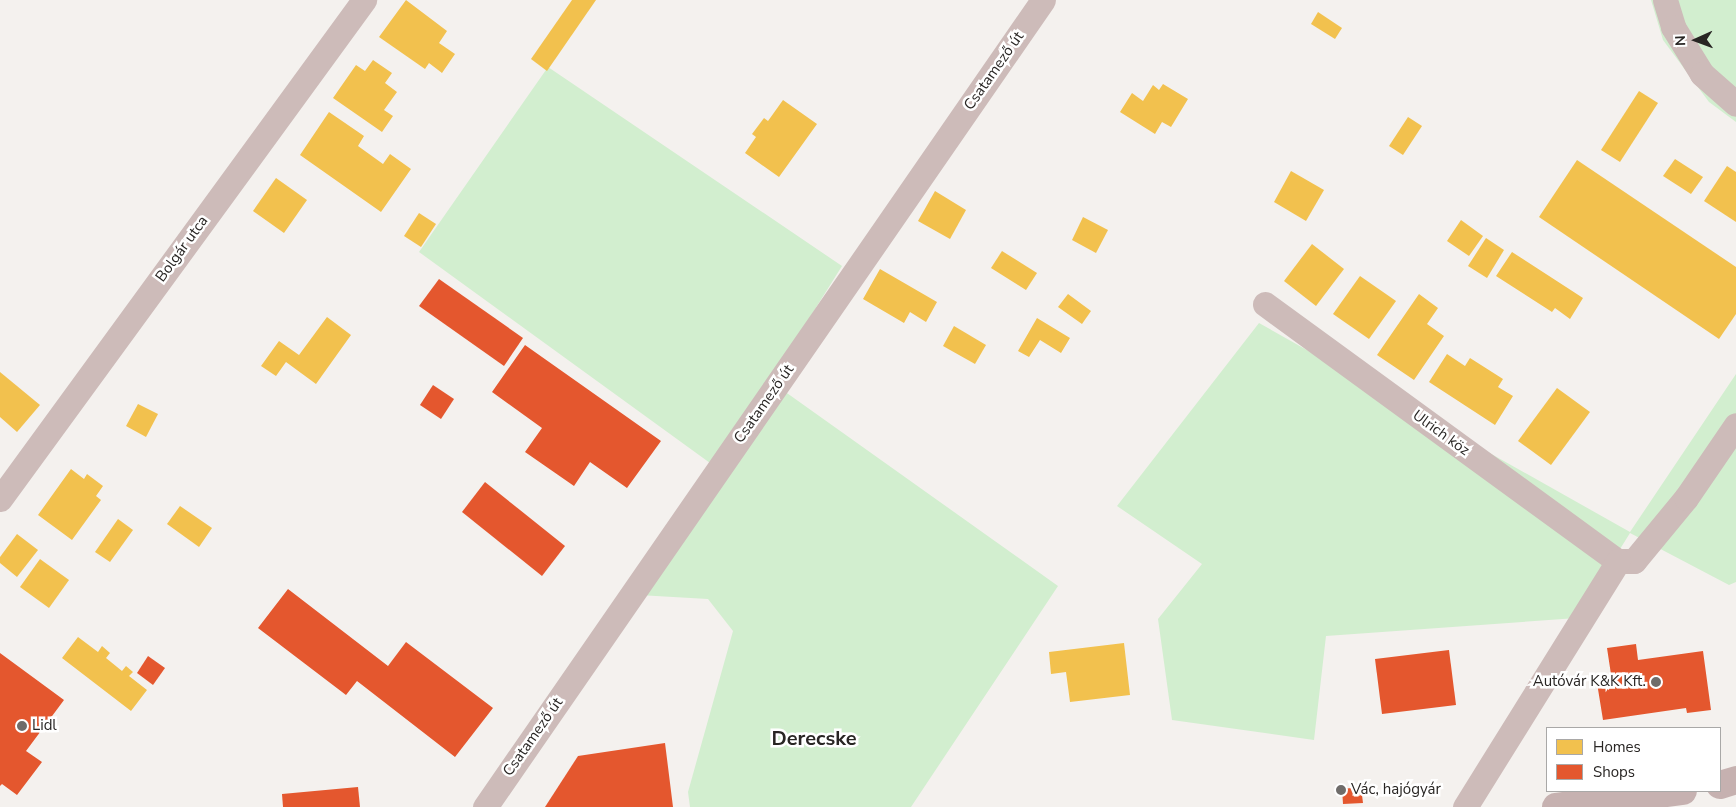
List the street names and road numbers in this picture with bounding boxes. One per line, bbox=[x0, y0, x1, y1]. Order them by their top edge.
street label: Csatamező út bbox=[960, 28, 1028, 114]
street label: Bolgár utca bbox=[152, 212, 212, 286]
street label: Csatamező út bbox=[730, 361, 798, 447]
street label: Ulrich köz bbox=[1409, 406, 1473, 460]
street label: Csatamező út bbox=[499, 694, 567, 780]

